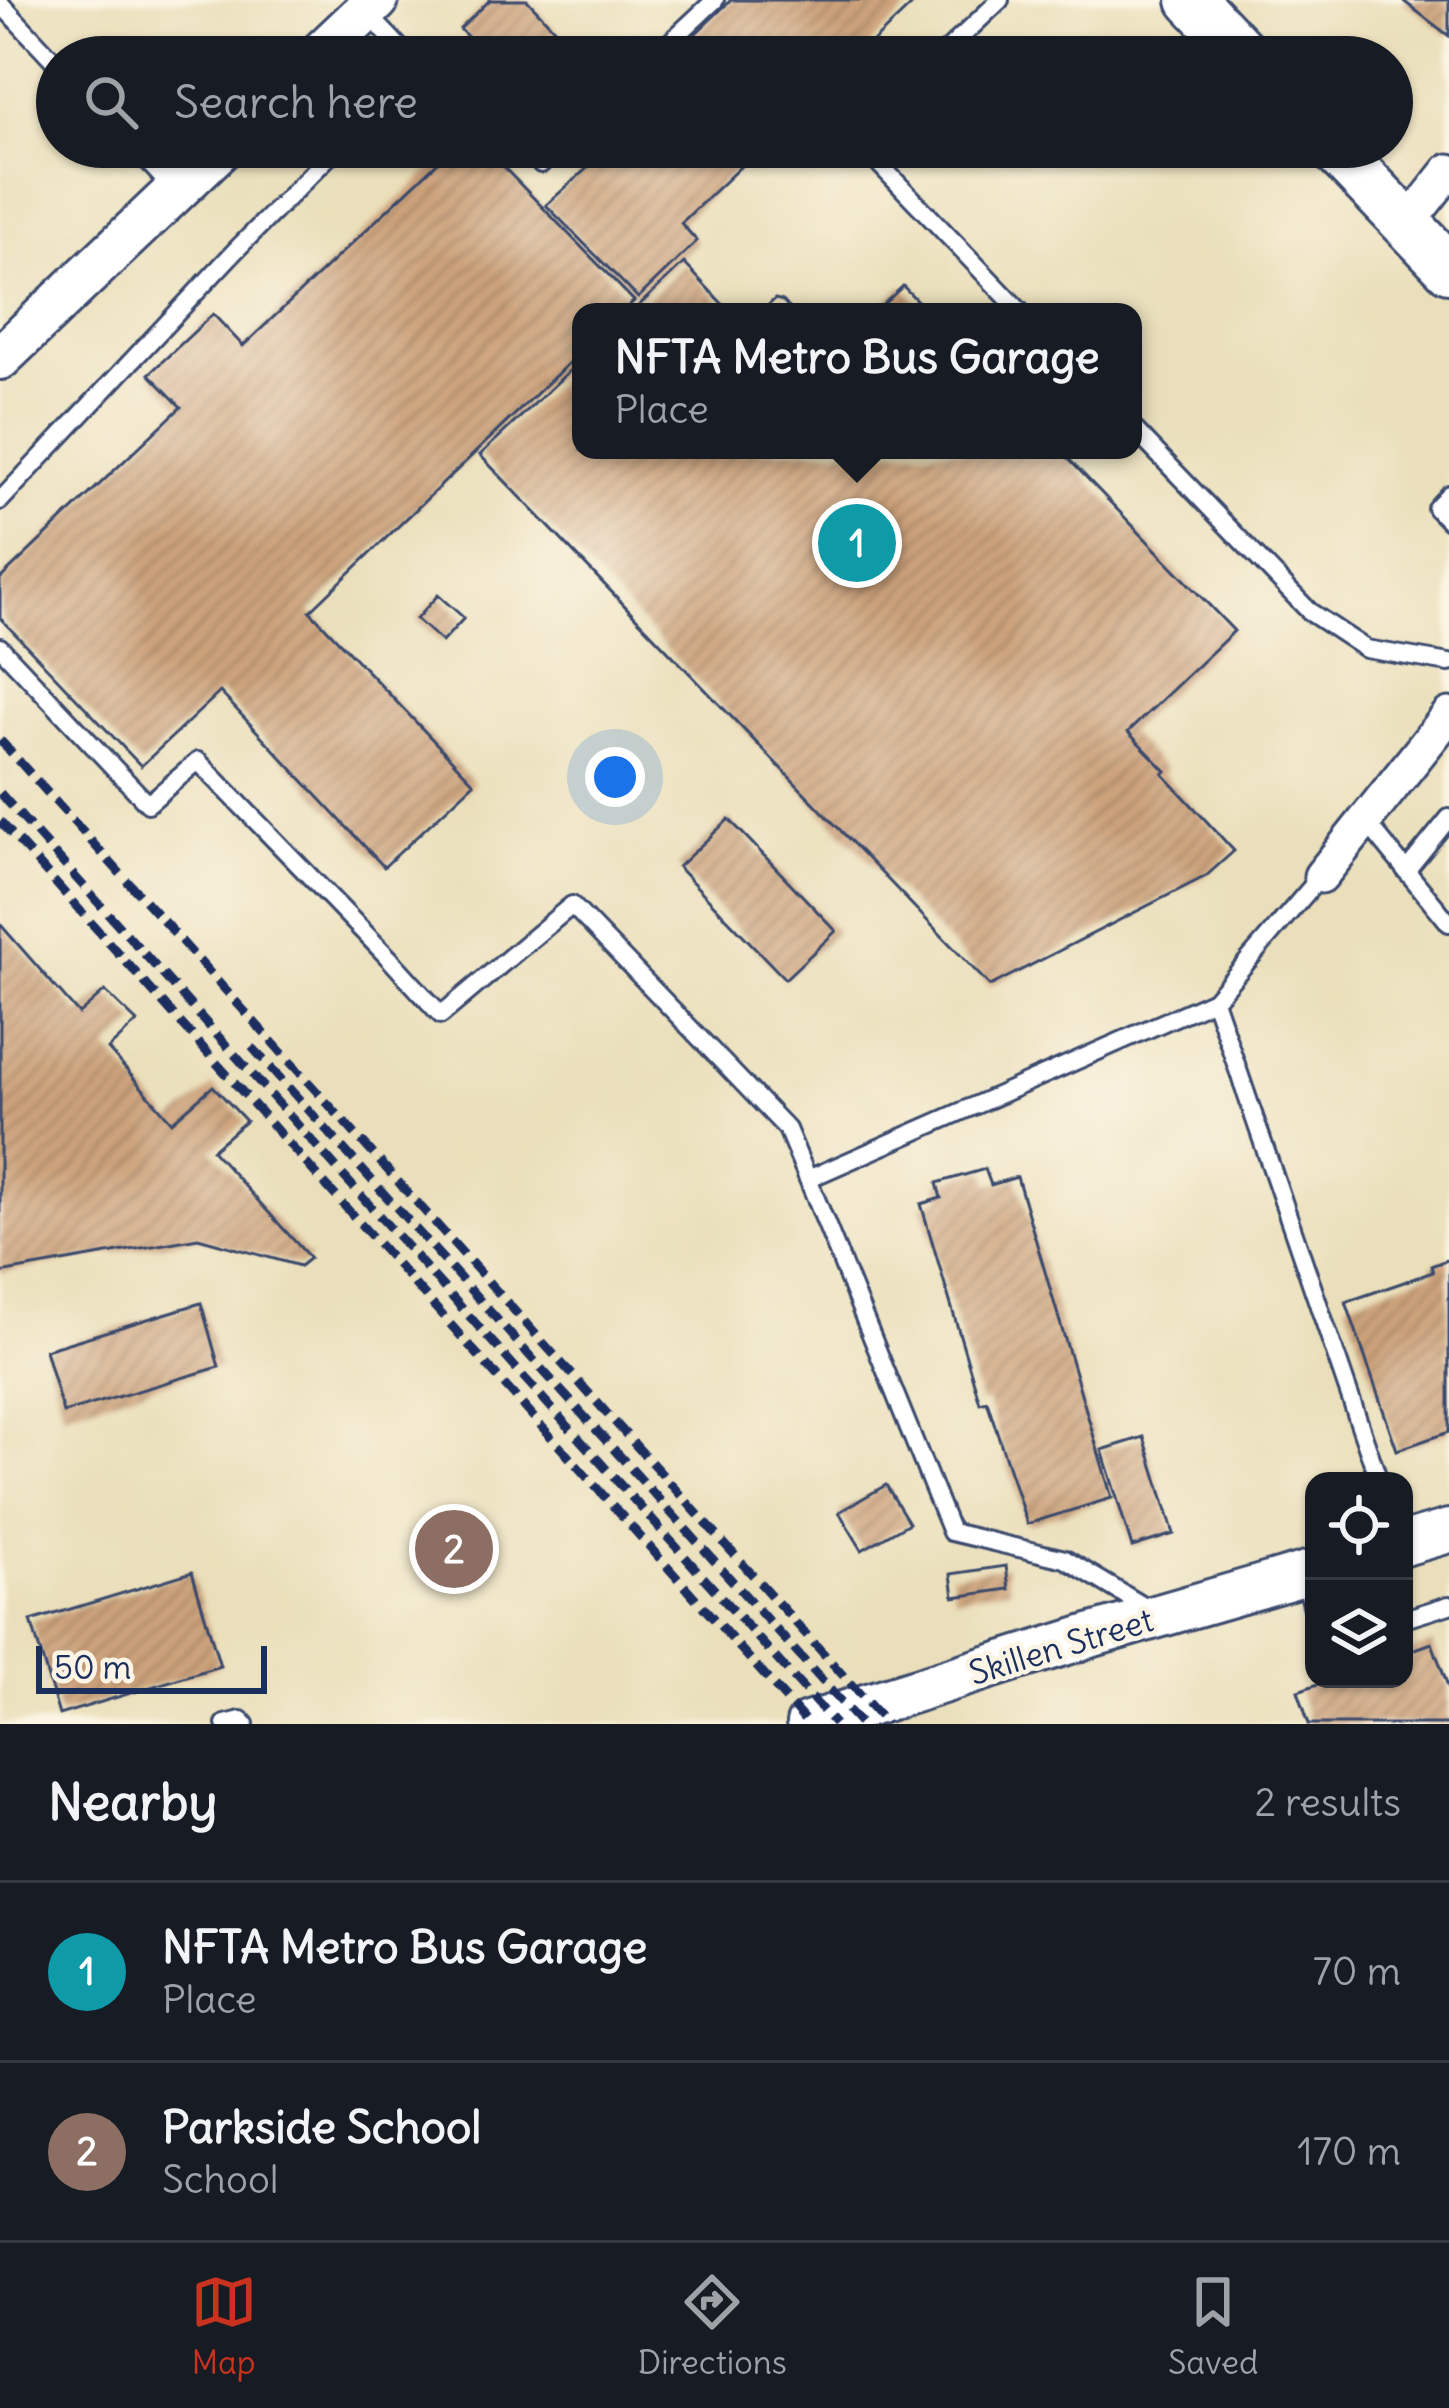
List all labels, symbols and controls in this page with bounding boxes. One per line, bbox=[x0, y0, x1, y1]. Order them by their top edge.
search box bbox=[36, 36, 1413, 168]
icon: search bbox=[78, 69, 144, 135]
text: Search here bbox=[174, 74, 418, 130]
popup bbox=[572, 303, 1142, 459]
text: NFTA Metro Bus Garage bbox=[614, 329, 1100, 385]
text: Place bbox=[614, 385, 709, 434]
pin: 1 bbox=[818, 498, 896, 588]
your location bbox=[585, 747, 645, 807]
map controls bbox=[1305, 1472, 1413, 1688]
button: locate bbox=[1305, 1472, 1413, 1580]
pin: 2 bbox=[415, 1504, 493, 1594]
button: layers bbox=[1305, 1580, 1413, 1688]
street label: Skillen Street bbox=[964, 1598, 1158, 1694]
scale bar bbox=[36, 1640, 267, 1693]
text: 50 m bbox=[54, 1646, 131, 1688]
text: Nearby bbox=[48, 1770, 217, 1834]
text: 2 results bbox=[1254, 1778, 1401, 1827]
text: NFTA Metro Bus Garage bbox=[162, 1919, 647, 1975]
text: 1 bbox=[79, 1947, 95, 1996]
text: 70 m bbox=[1313, 1947, 1401, 1996]
text: Place bbox=[162, 1975, 256, 2024]
text: Parkside School bbox=[162, 2099, 481, 2155]
text: 2 bbox=[76, 2127, 98, 2176]
text: 170 m bbox=[1297, 2127, 1401, 2176]
text: School bbox=[162, 2155, 279, 2204]
tab: Map bbox=[191, 2269, 257, 2383]
tab: Directions bbox=[638, 2269, 787, 2383]
tab: Saved bbox=[1168, 2269, 1258, 2383]

